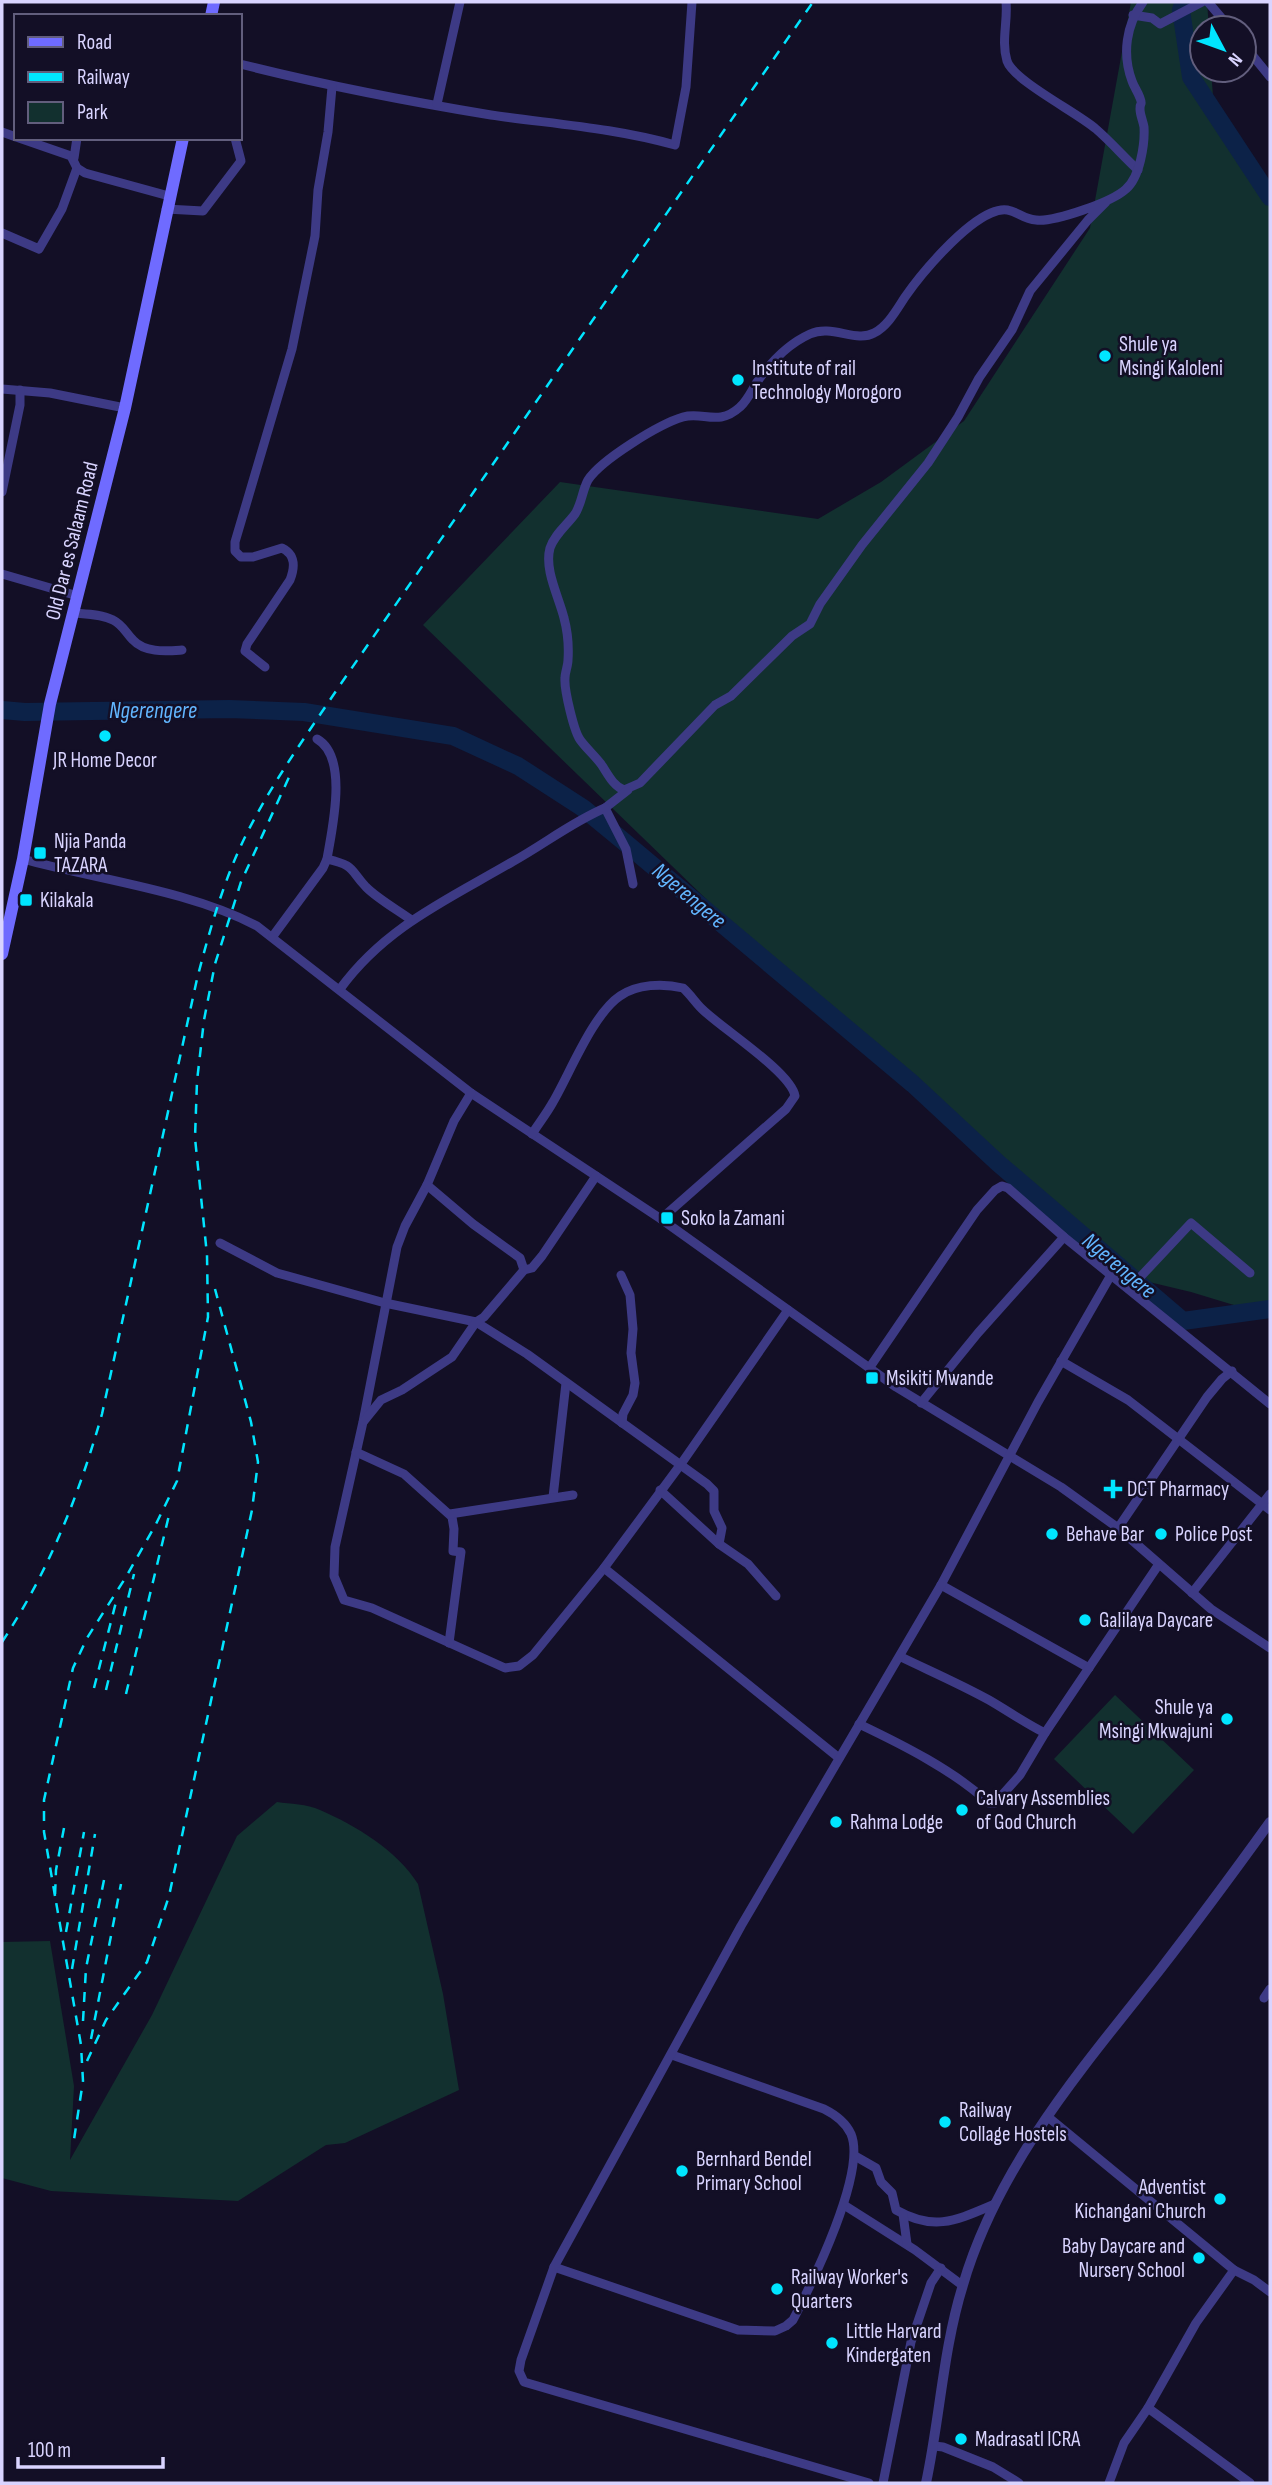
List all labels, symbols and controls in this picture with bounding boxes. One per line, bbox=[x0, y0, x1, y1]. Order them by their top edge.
legend bbox=[14, 14, 242, 140]
north arrow bbox=[1188, 14, 1258, 84]
text: Road bbox=[77, 30, 112, 55]
text: N bbox=[1223, 48, 1247, 71]
text: Railway bbox=[77, 65, 130, 90]
text: Park bbox=[77, 100, 108, 125]
place label: Shule ya Msingi Kaloleni bbox=[1119, 332, 1223, 381]
marker: Shule ya Msingi Kaloleni bbox=[1097, 348, 1113, 364]
place label: Institute of rail Technology Morogoro bbox=[752, 356, 902, 405]
marker: Institute of rail Technology Morogoro bbox=[730, 372, 746, 388]
street label: Old Dar es Salaam Road bbox=[40, 459, 104, 623]
water label: Ngerengere bbox=[109, 697, 197, 725]
marker: JR Home Decor bbox=[97, 728, 113, 744]
place label: JR Home Decor bbox=[52, 748, 157, 773]
place label: Njia Panda TAZARA bbox=[54, 829, 126, 878]
marker: Njia Panda TAZARA bbox=[32, 845, 48, 861]
water label: Ngerengere bbox=[646, 857, 732, 935]
place label: Kilakala bbox=[40, 888, 94, 913]
marker: Kilakala bbox=[18, 892, 34, 908]
place label: Soko la Zamani bbox=[681, 1206, 785, 1231]
marker: Soko la Zamani bbox=[659, 1210, 675, 1226]
water label: Ngerengere bbox=[1076, 1227, 1162, 1305]
place label: Msikiti Mwande bbox=[886, 1366, 994, 1391]
marker: Msikiti Mwande bbox=[864, 1370, 880, 1386]
place label: DCT Pharmacy bbox=[1127, 1477, 1229, 1502]
marker: DCT Pharmacy bbox=[1105, 1481, 1121, 1497]
place label: Behave Bar bbox=[1066, 1522, 1144, 1547]
place label: Police Post bbox=[1175, 1522, 1252, 1547]
marker: Behave Bar bbox=[1044, 1526, 1060, 1542]
marker: Police Post bbox=[1153, 1526, 1169, 1542]
place label: Galilaya Daycare bbox=[1099, 1608, 1213, 1633]
marker: Galilaya Daycare bbox=[1077, 1612, 1093, 1628]
place label: Shule ya Msingi Mkwajuni bbox=[1099, 1695, 1213, 1744]
marker: Shule ya Msingi Mkwajuni bbox=[1219, 1711, 1235, 1727]
place label: Calvary Assemblies of God Church bbox=[976, 1786, 1110, 1835]
marker: Calvary Assemblies of God Church bbox=[954, 1802, 970, 1818]
place label: Rahma Lodge bbox=[850, 1810, 943, 1835]
marker: Rahma Lodge bbox=[828, 1814, 844, 1830]
place label: Railway Collage Hostels bbox=[959, 2098, 1067, 2147]
marker: Railway Collage Hostels bbox=[937, 2114, 953, 2130]
place label: Bernhard Bendel Primary School bbox=[696, 2147, 812, 2196]
marker: Bernhard Bendel Primary School bbox=[674, 2163, 690, 2179]
place label: Adventist Kichangani Church bbox=[1075, 2175, 1206, 2224]
marker: Adventist Kichangani Church bbox=[1212, 2191, 1228, 2207]
place label: Baby Daycare and Nursery School bbox=[1062, 2234, 1185, 2283]
marker: Baby Daycare and Nursery School bbox=[1191, 2250, 1207, 2266]
place label: Railway Worker's Quarters bbox=[791, 2265, 908, 2314]
marker: Railway Worker's Quarters bbox=[769, 2281, 785, 2297]
place label: Little Harvard Kindergaten bbox=[846, 2319, 941, 2368]
marker: Little Harvard Kindergaten bbox=[824, 2335, 840, 2351]
scale bar bbox=[18, 2426, 163, 2470]
place label: Madrasatl ICRA bbox=[975, 2427, 1081, 2452]
marker: Madrasatl ICRA bbox=[953, 2431, 969, 2447]
text: 100 m bbox=[28, 2438, 71, 2463]

